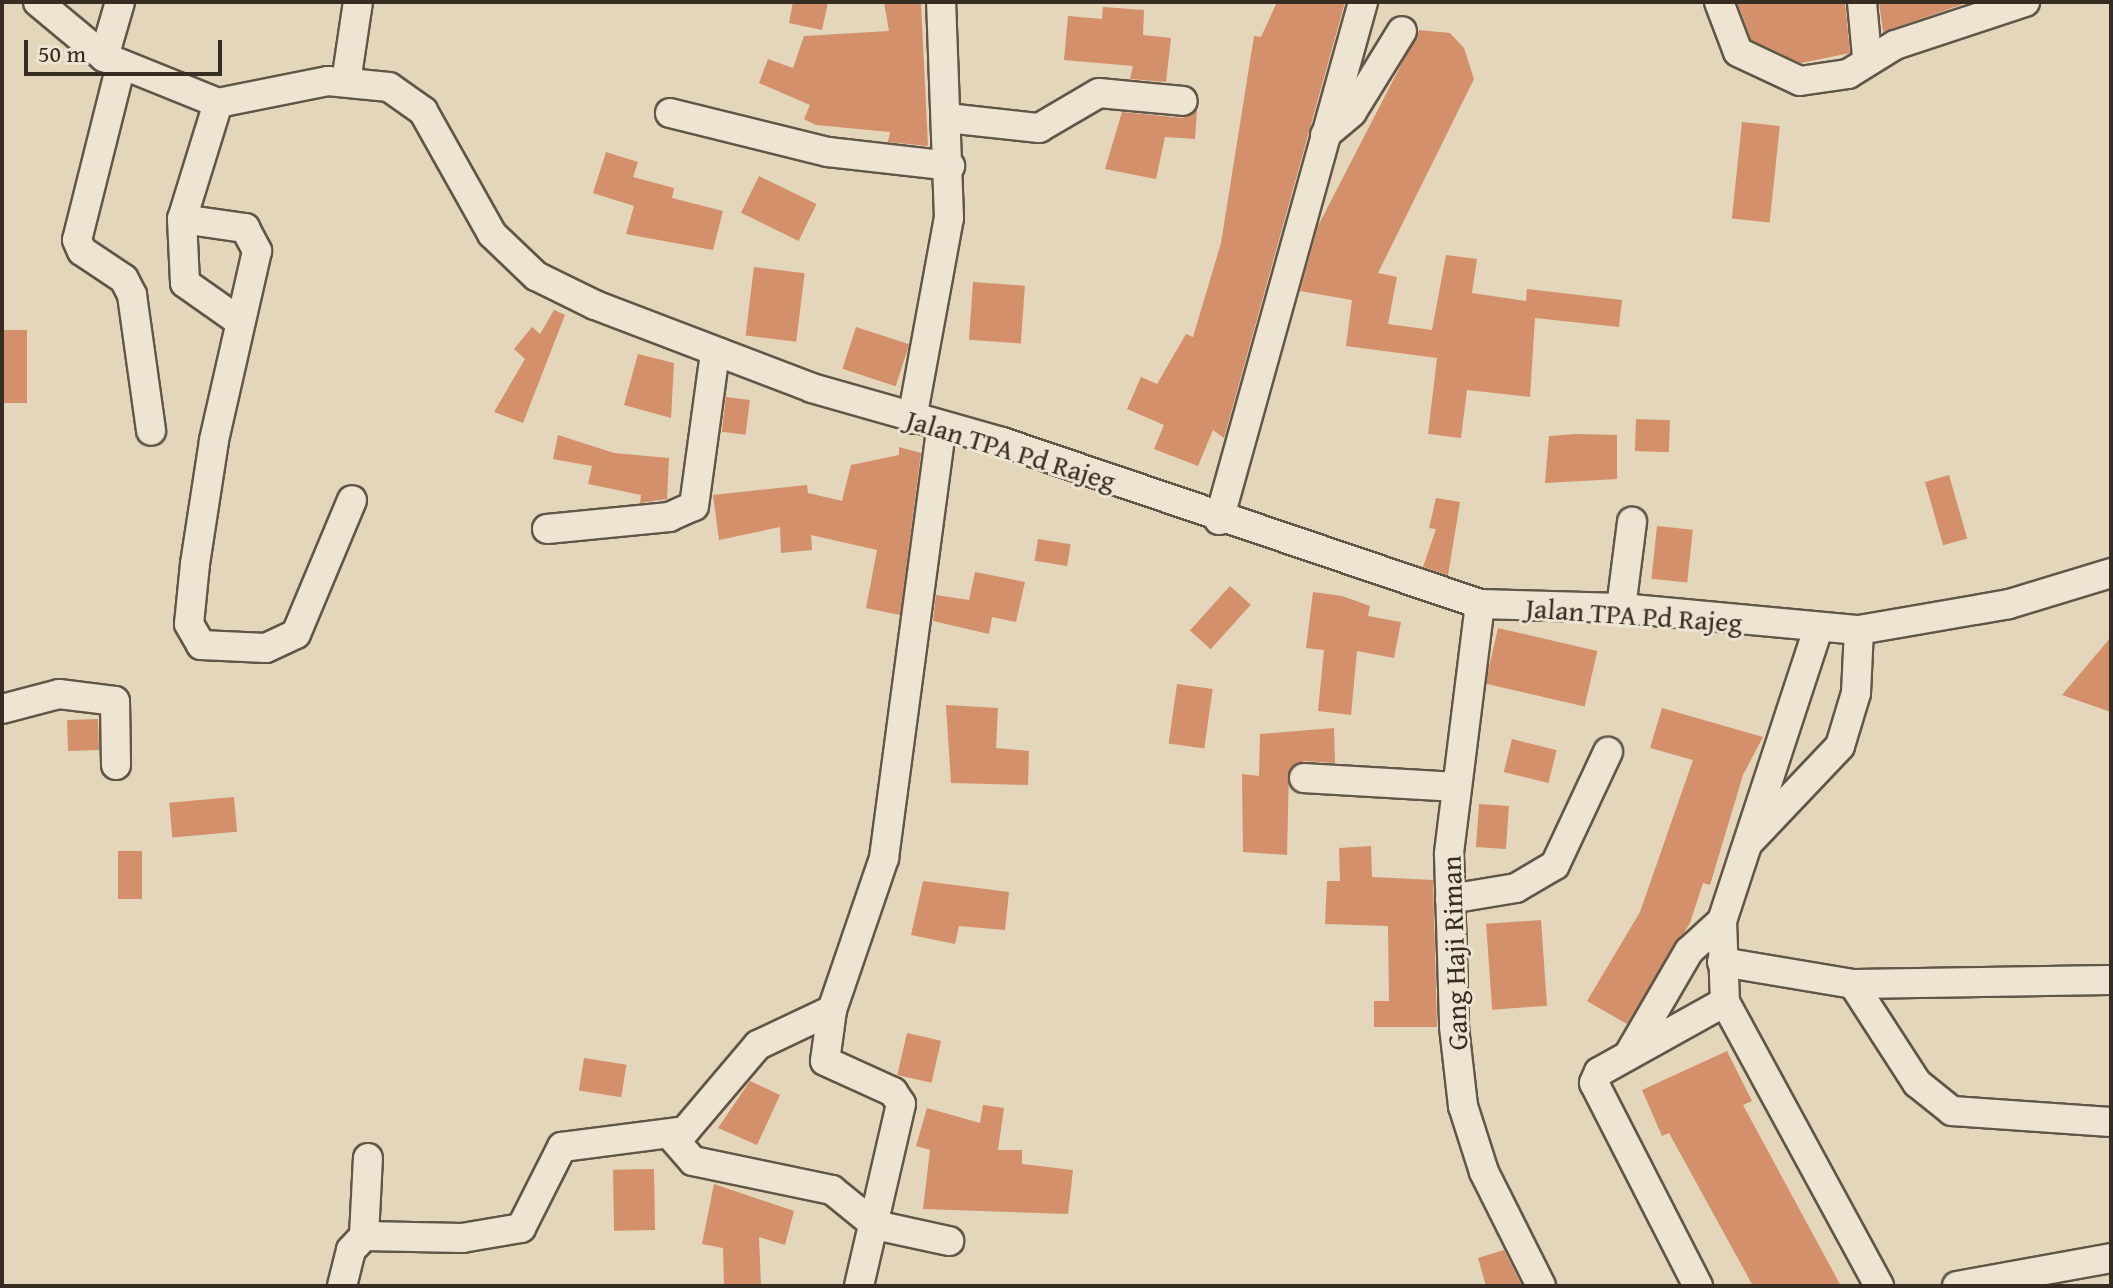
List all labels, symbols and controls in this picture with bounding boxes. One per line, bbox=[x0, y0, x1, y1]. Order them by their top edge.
scale bar bbox=[28, 24, 226, 74]
text: 50 m bbox=[38, 36, 86, 71]
street label: Jalan TPA Pd Rajeg bbox=[902, 402, 1120, 498]
street label: Jalan TPA Pd Rajeg bbox=[1524, 591, 1744, 639]
street label: Gang Haji Riman bbox=[1434, 855, 1474, 1051]

